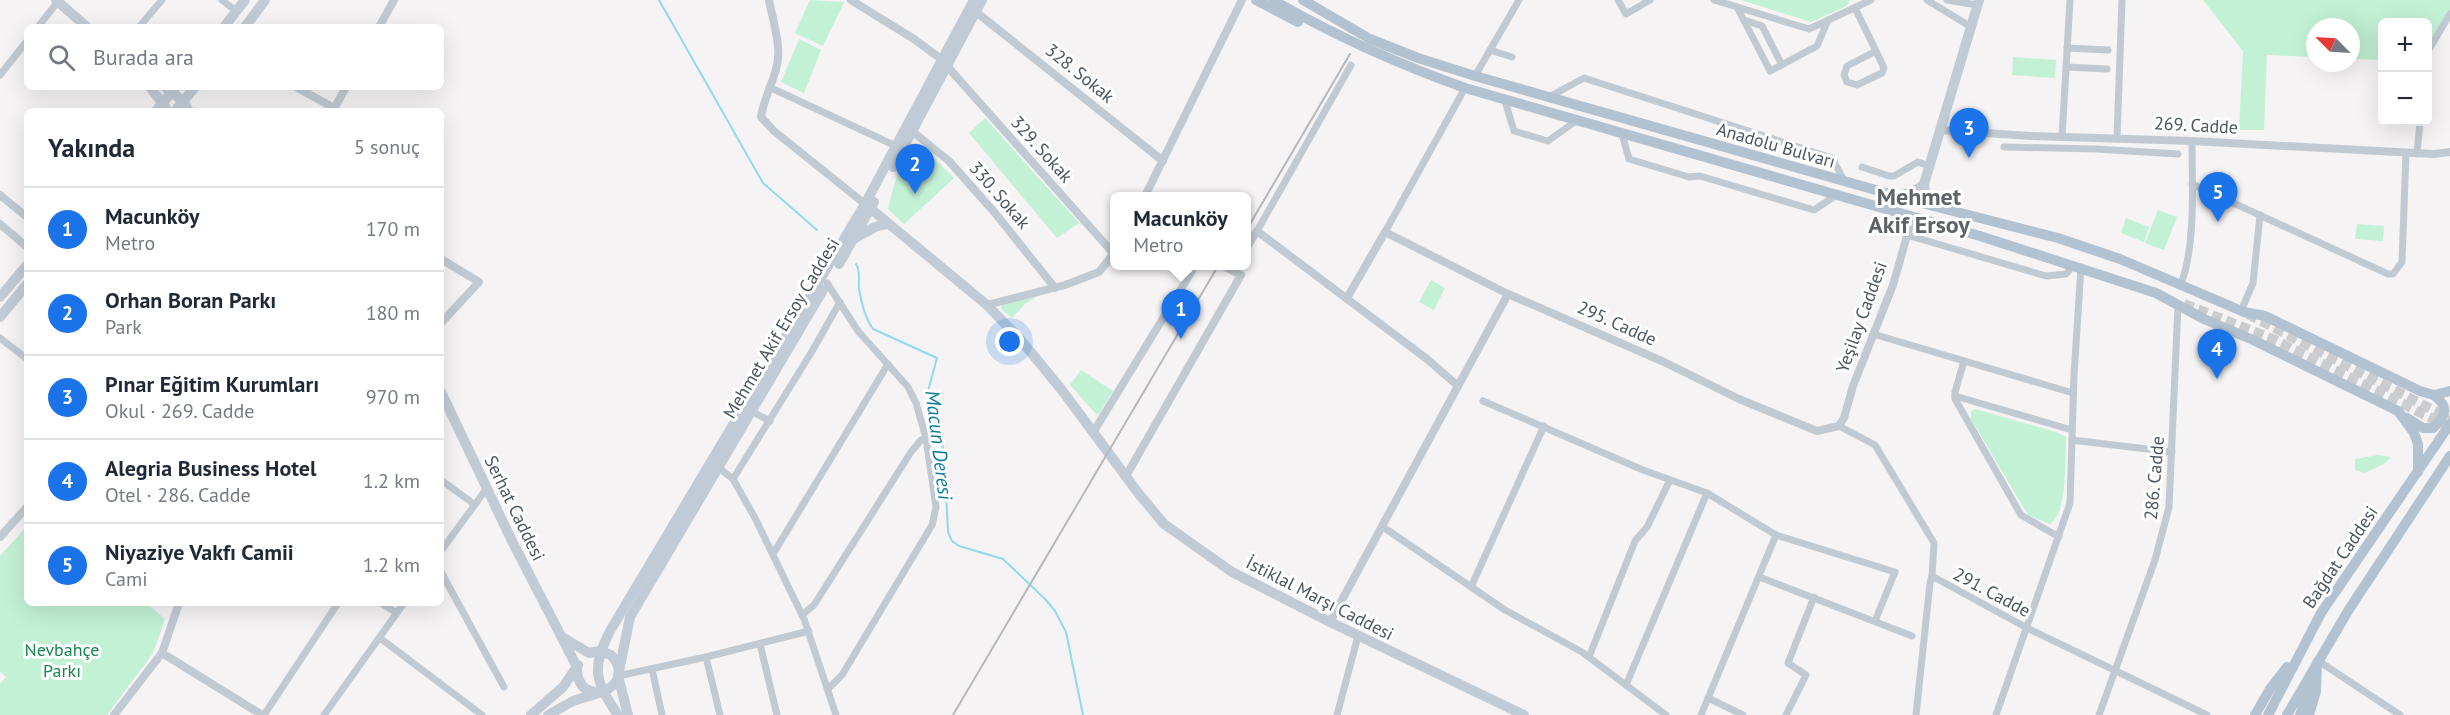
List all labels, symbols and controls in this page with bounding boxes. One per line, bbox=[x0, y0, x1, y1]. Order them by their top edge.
north arrow bbox=[2306, 18, 2360, 72]
map controls bbox=[2378, 18, 2432, 126]
button: + bbox=[2378, 18, 2432, 72]
search box bbox=[24, 24, 444, 90]
street label: 328. Sokak bbox=[1041, 38, 1119, 108]
icon: search bbox=[45, 41, 78, 74]
text: Burada ara bbox=[93, 43, 194, 71]
button: − bbox=[2378, 72, 2432, 126]
pin: 3 bbox=[1950, 108, 1988, 158]
street label: 329. Sokak bbox=[1006, 111, 1078, 187]
street label: 269. Cadde bbox=[2153, 111, 2239, 139]
street label: Anadolu Bulvarı bbox=[1714, 117, 1838, 173]
text: Yakında bbox=[48, 131, 135, 164]
text: 5 sonuç bbox=[354, 134, 420, 160]
pin: 2 bbox=[896, 144, 934, 194]
street label: 330. Sokak bbox=[964, 156, 1036, 234]
pin: 5 bbox=[2198, 172, 2238, 222]
district label: Mehmet Akif Ersoy bbox=[1868, 181, 1970, 240]
popup bbox=[1110, 192, 1251, 270]
text: Macunköy bbox=[105, 202, 199, 230]
text: Macunköy bbox=[1133, 204, 1228, 232]
text: 1 bbox=[62, 216, 73, 242]
text: 170 m bbox=[366, 216, 420, 242]
text: Metro bbox=[105, 230, 155, 256]
text: Metro bbox=[1133, 232, 1184, 258]
street label: Mehmet Akif Ersoy Caddesi bbox=[718, 233, 844, 423]
street label: Yeşilay Caddesi bbox=[1830, 258, 1892, 376]
text: Orhan Boran Parkı bbox=[105, 286, 276, 314]
pin: 1 bbox=[1162, 290, 1200, 339]
street label: 295. Cadde bbox=[1574, 295, 1660, 351]
text: 2 bbox=[62, 300, 73, 326]
text: 180 m bbox=[366, 300, 420, 326]
text: Park bbox=[105, 314, 142, 340]
your location bbox=[995, 327, 1024, 356]
pin: 4 bbox=[2198, 330, 2236, 379]
text: Pınar Eğitim Kurumları bbox=[105, 370, 319, 398]
text: 3 bbox=[62, 384, 73, 410]
text: 970 m bbox=[366, 384, 420, 410]
water label: Macun Deresi bbox=[919, 389, 959, 502]
text: Okul · 269. Cadde bbox=[105, 398, 254, 424]
street label: 286. Cadde bbox=[2139, 435, 2169, 521]
street label: Serhat Caddesi bbox=[480, 452, 550, 564]
text: Alegria Business Hotel bbox=[105, 454, 316, 482]
text: 4 bbox=[62, 468, 73, 494]
text: 1.2 km bbox=[363, 468, 420, 494]
text: Otel · 286. Cadde bbox=[105, 482, 251, 508]
street label: Bağdat Caddesi bbox=[2297, 501, 2383, 613]
text: Niyaziye Vakfı Camii bbox=[105, 538, 294, 566]
street label: İstiklal Marşı Caddesi bbox=[1242, 551, 1398, 645]
text: 5 bbox=[62, 552, 73, 578]
text: 1.2 km bbox=[363, 552, 420, 578]
street label: 291. Cadde bbox=[1949, 562, 2035, 622]
text: Cami bbox=[105, 566, 148, 592]
park label: Nevbahçe Parkı bbox=[25, 638, 99, 682]

